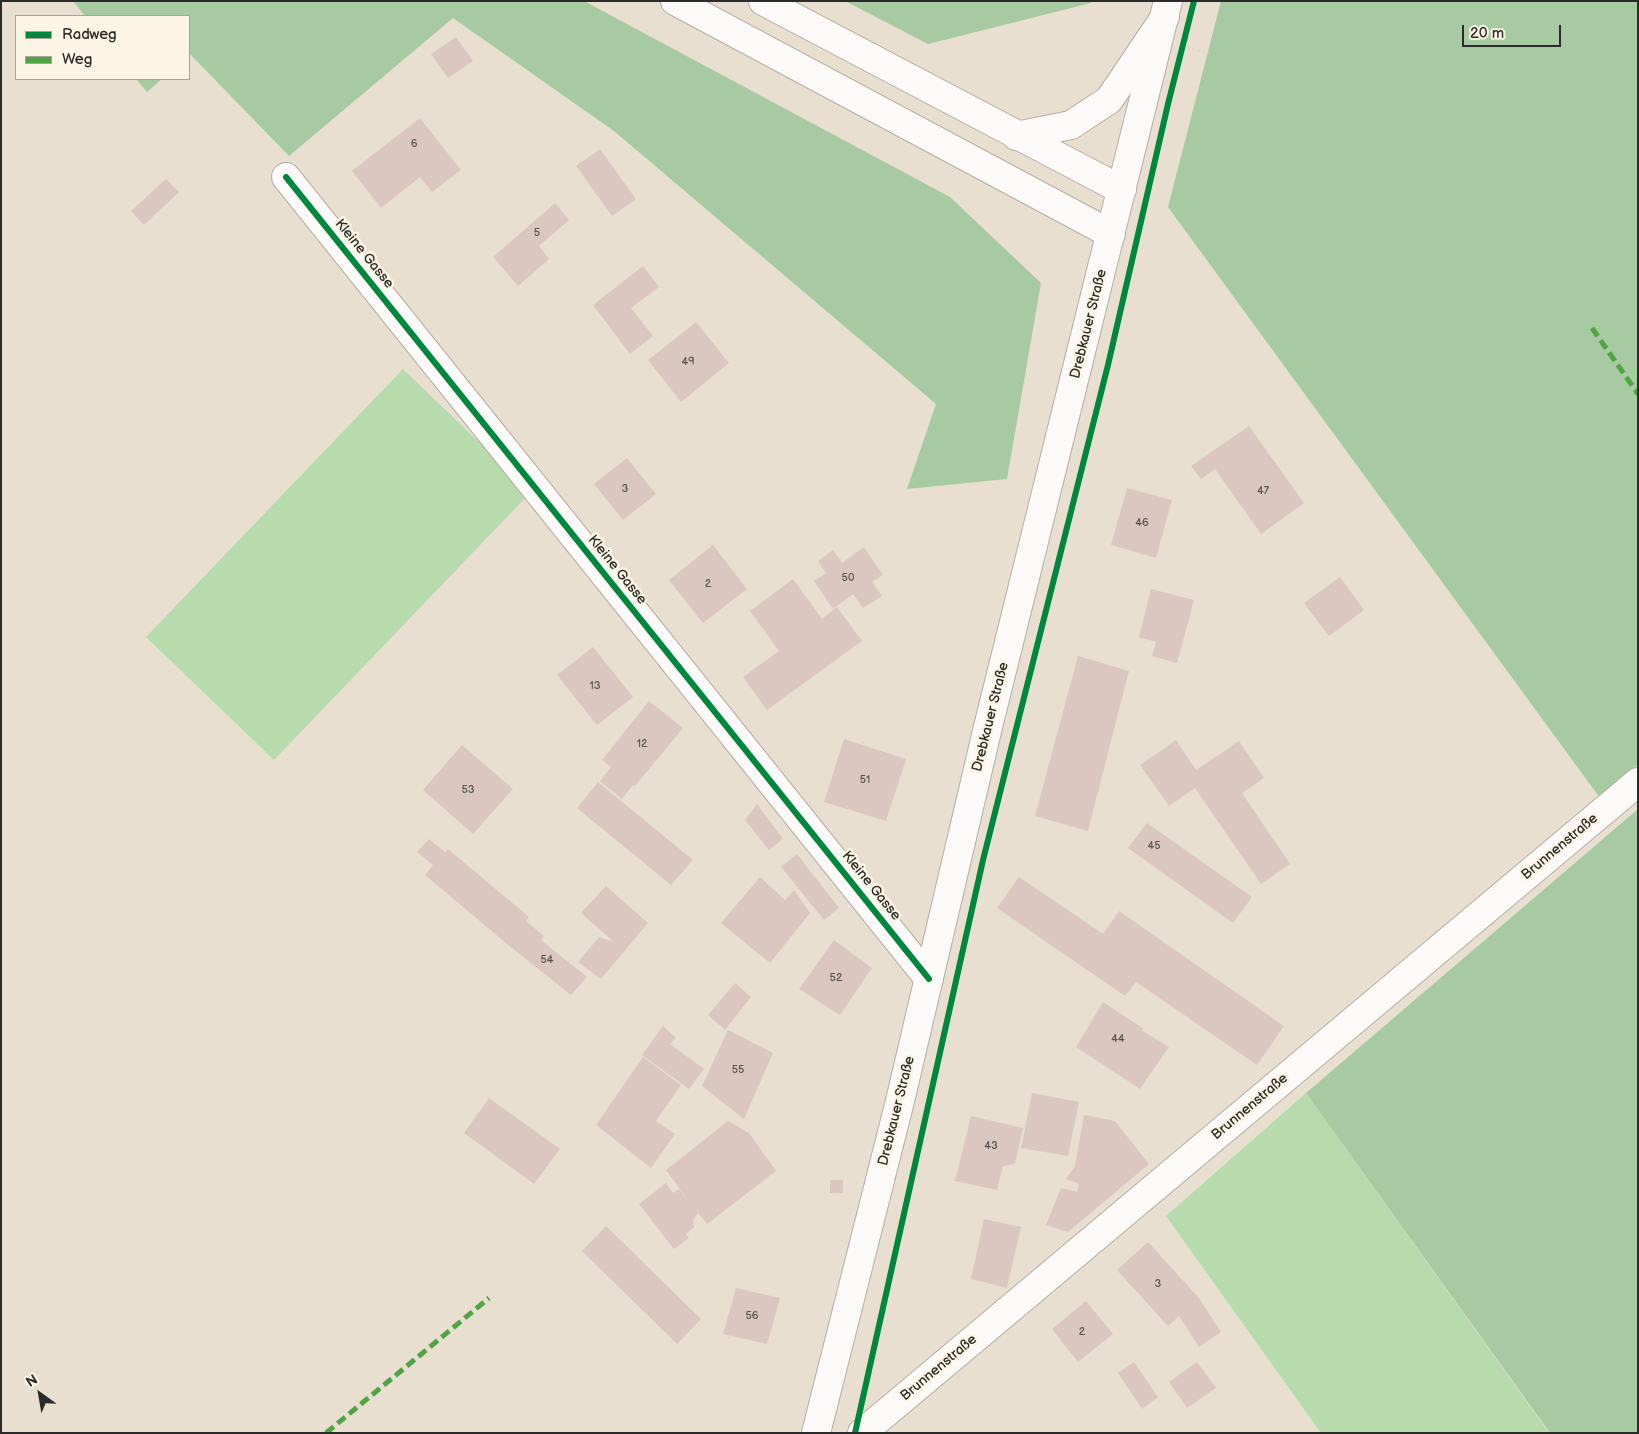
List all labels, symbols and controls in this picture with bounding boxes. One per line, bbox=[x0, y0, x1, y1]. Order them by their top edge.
legend bbox=[15, 15, 190, 80]
scale bar bbox=[1464, 15, 1563, 47]
text: 20 m bbox=[1470, 24, 1504, 43]
text: Radweg bbox=[62, 25, 117, 44]
text: Weg bbox=[62, 50, 92, 69]
house number: 6 bbox=[411, 137, 417, 151]
street label: Kleine Gasse bbox=[331, 216, 397, 292]
house number: 5 bbox=[534, 226, 540, 240]
street label: Drebkauer Straße bbox=[1067, 268, 1111, 380]
house number: 49 bbox=[681, 355, 695, 369]
house number: 3 bbox=[622, 482, 628, 496]
house number: 47 bbox=[1257, 484, 1269, 498]
house number: 46 bbox=[1135, 516, 1149, 530]
street label: Kleine Gasse bbox=[584, 532, 650, 608]
house number: 50 bbox=[842, 571, 854, 585]
house number: 2 bbox=[705, 577, 711, 591]
street label: Drebkauer Straße bbox=[969, 661, 1013, 773]
house number: 13 bbox=[589, 679, 601, 693]
house number: 12 bbox=[637, 737, 647, 751]
house number: 51 bbox=[860, 773, 870, 787]
house number: 53 bbox=[461, 783, 475, 797]
street label: Brunnenstraße bbox=[1518, 810, 1602, 884]
house number: 45 bbox=[1147, 839, 1161, 853]
street label: Kleine Gasse bbox=[838, 848, 904, 924]
house number: 54 bbox=[540, 953, 554, 967]
house number: 52 bbox=[830, 971, 842, 985]
house number: 44 bbox=[1111, 1032, 1125, 1046]
street label: Drebkauer Straße bbox=[875, 1055, 919, 1167]
house number: 55 bbox=[732, 1063, 744, 1077]
street label: Brunnenstraße bbox=[1208, 1070, 1292, 1144]
house number: 43 bbox=[984, 1139, 998, 1153]
house number: 3 bbox=[1155, 1277, 1161, 1291]
house number: 56 bbox=[745, 1309, 759, 1323]
house number: 2 bbox=[1079, 1325, 1085, 1339]
street label: Brunnenstraße bbox=[897, 1331, 981, 1405]
north arrow bbox=[15, 1369, 65, 1419]
text: N bbox=[23, 1371, 41, 1391]

